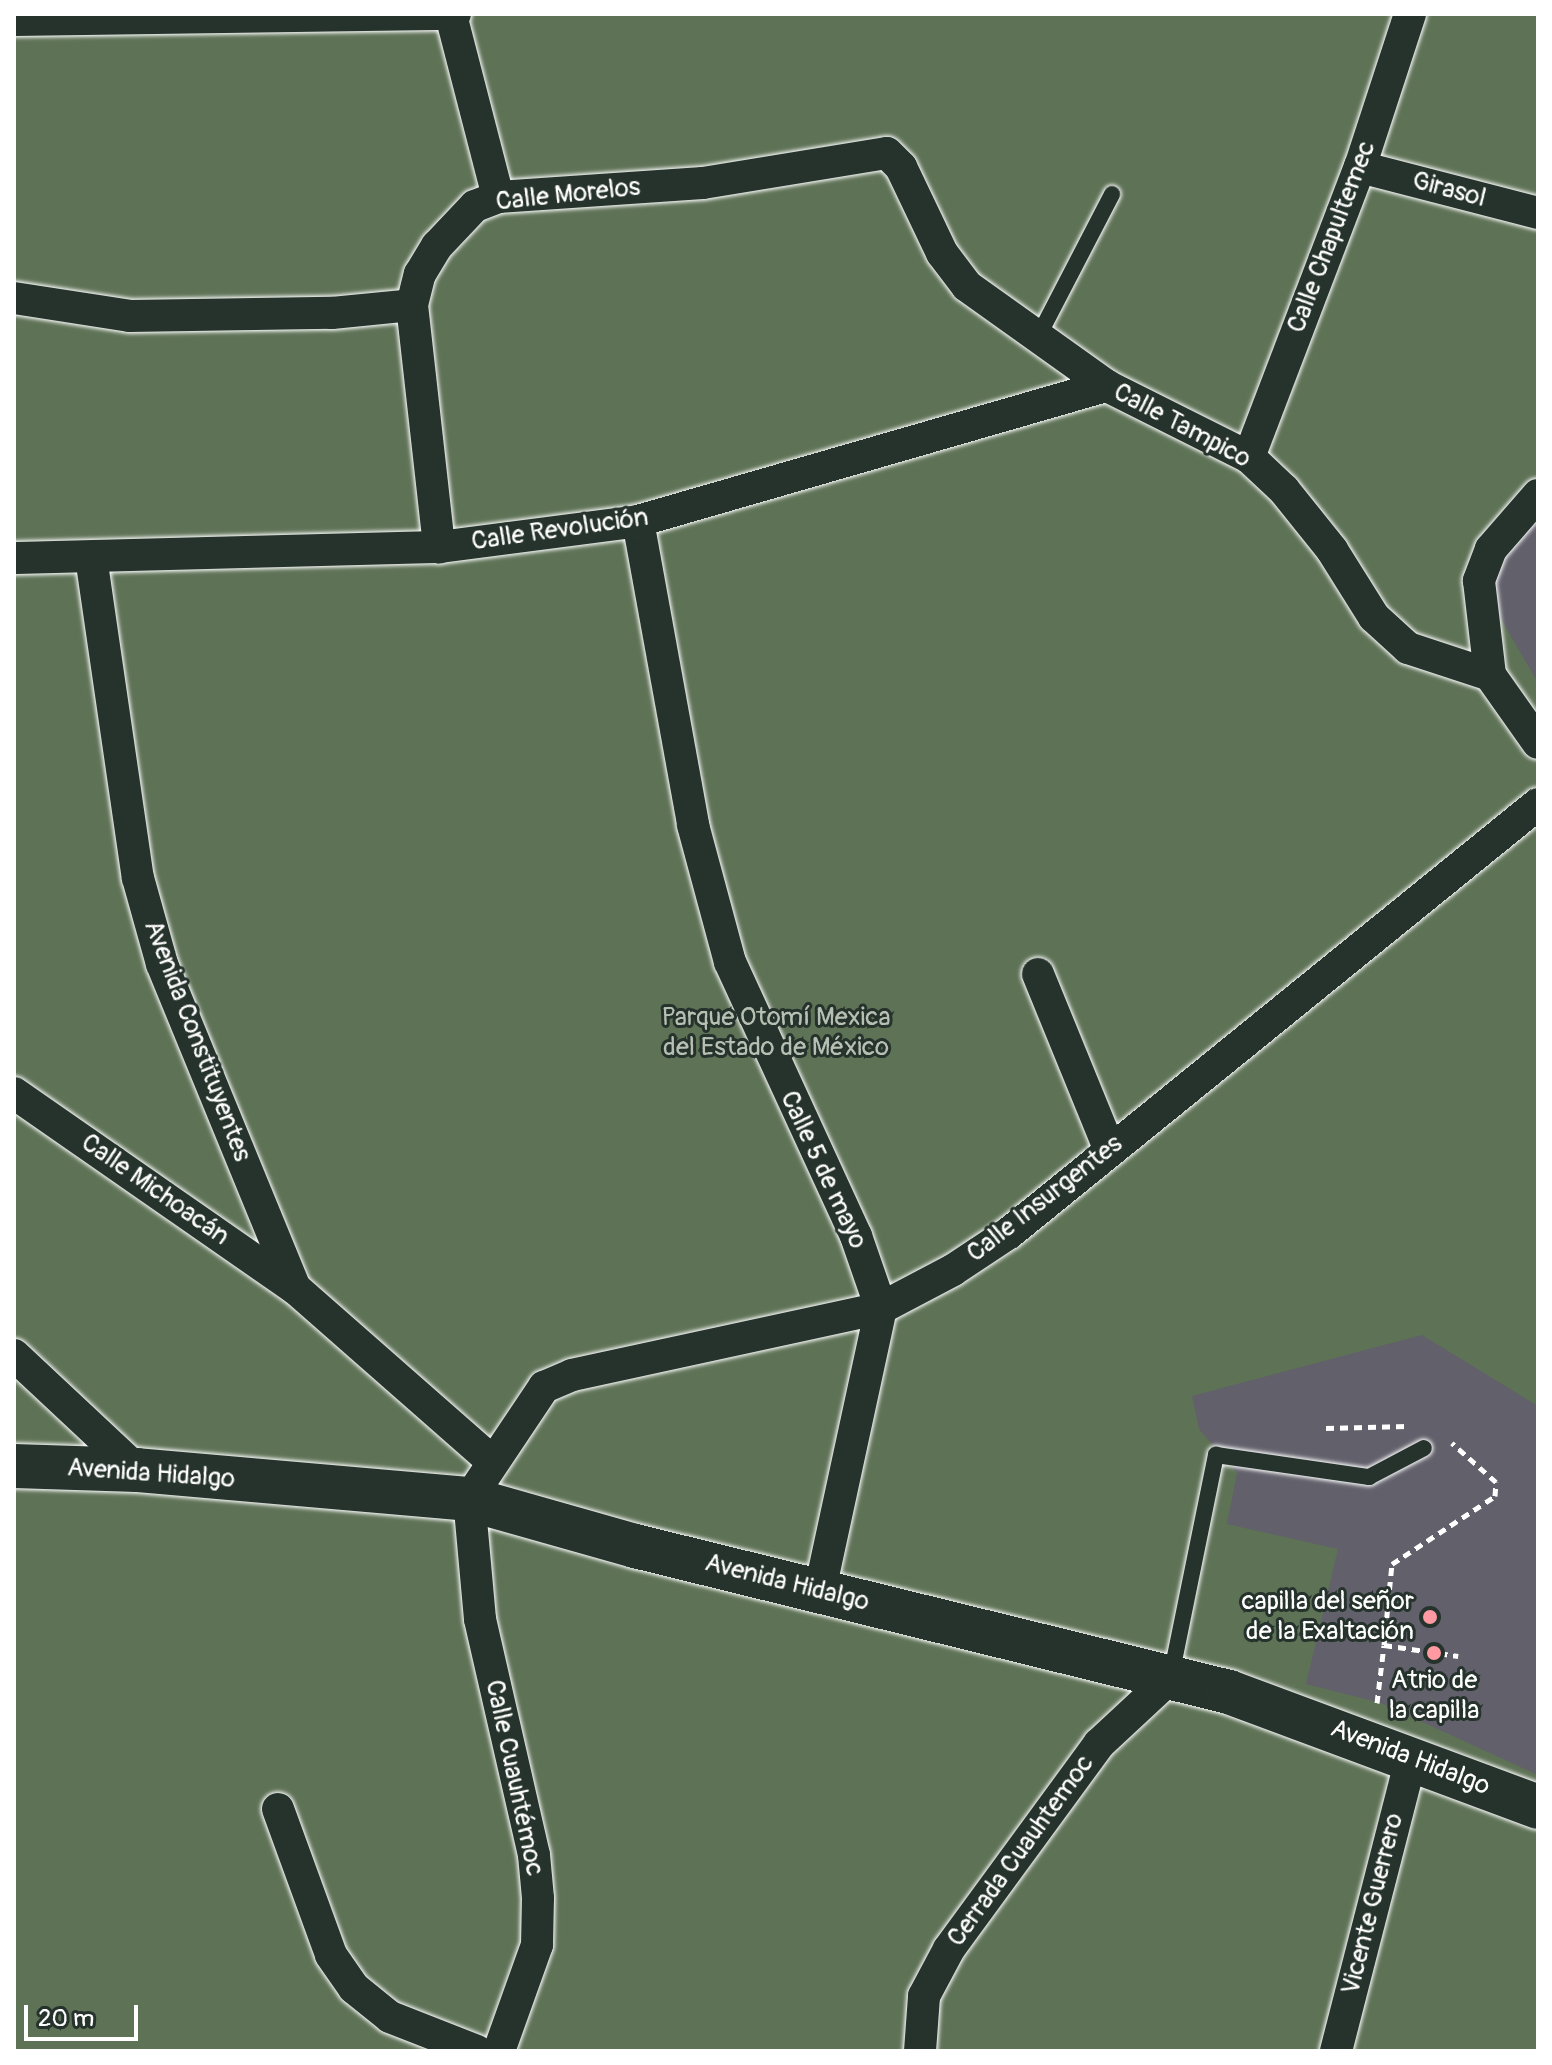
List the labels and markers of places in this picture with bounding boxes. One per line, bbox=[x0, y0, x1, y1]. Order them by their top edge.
place label: capilla del señor de la Exaltación bbox=[1241, 1586, 1414, 1648]
marker: capilla del señor de la Exaltación bbox=[1421, 1608, 1439, 1626]
marker: Atrio de la capilla bbox=[1425, 1644, 1443, 1662]
place label: Atrio de la capilla bbox=[1389, 1665, 1479, 1726]

